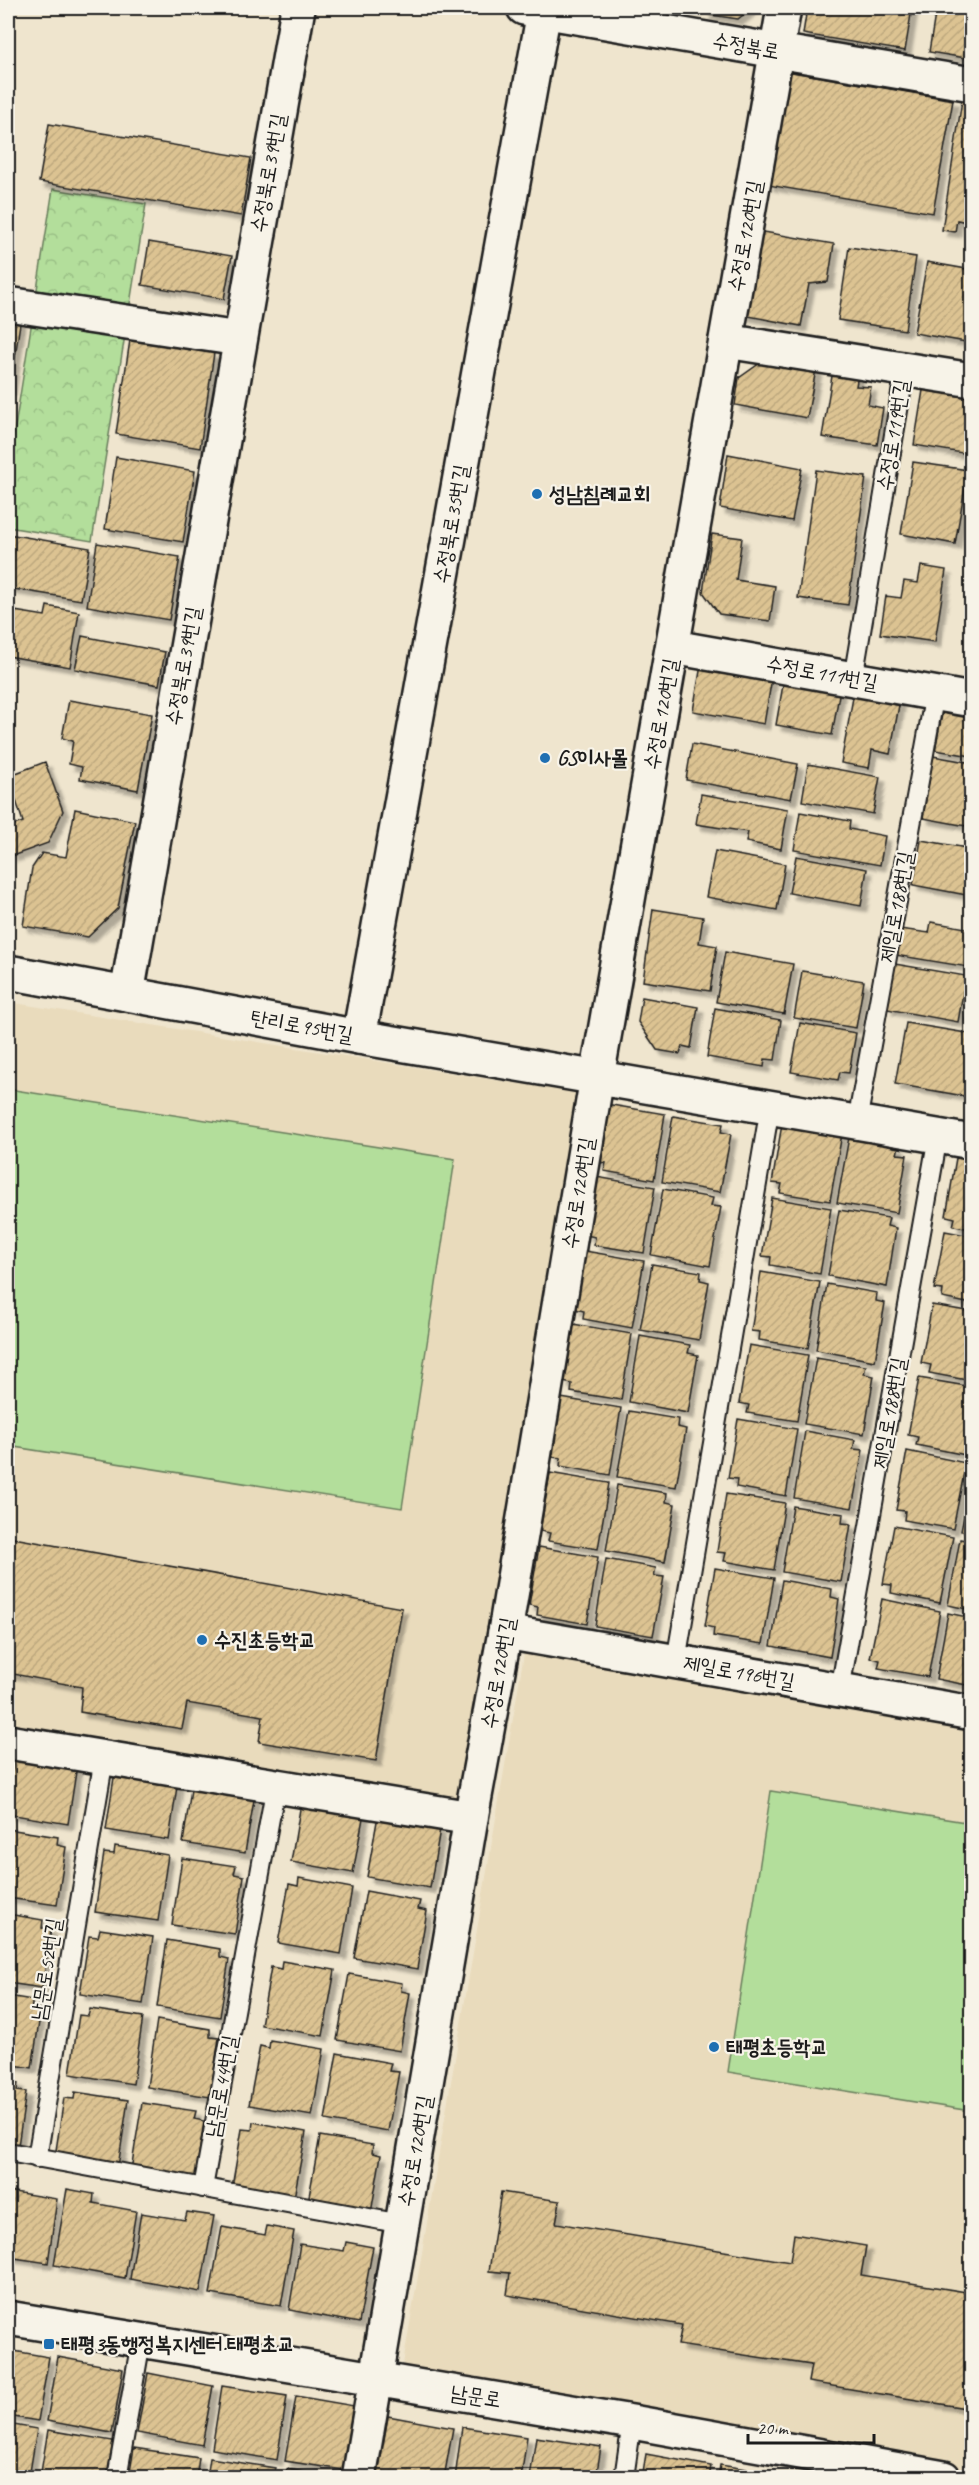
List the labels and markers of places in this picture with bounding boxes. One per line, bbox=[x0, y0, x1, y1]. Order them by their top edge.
place label: 성남침례교회 bbox=[549, 481, 650, 507]
marker: 성남침례교회 bbox=[530, 487, 544, 501]
place label: GS이사몰 bbox=[557, 745, 628, 771]
marker: GS이사몰 bbox=[538, 751, 552, 765]
place label: 수진초등학교 bbox=[214, 1627, 315, 1653]
marker: 수진초등학교 bbox=[195, 1633, 209, 1647]
place label: 태평초등학교 bbox=[726, 2034, 827, 2060]
marker: 태평초등학교 bbox=[707, 2040, 721, 2054]
place label: 태평3동행정복지센터.태평초교 bbox=[61, 2331, 294, 2357]
marker: 태평3동행정복지센터.태평초교 bbox=[42, 2337, 56, 2351]

